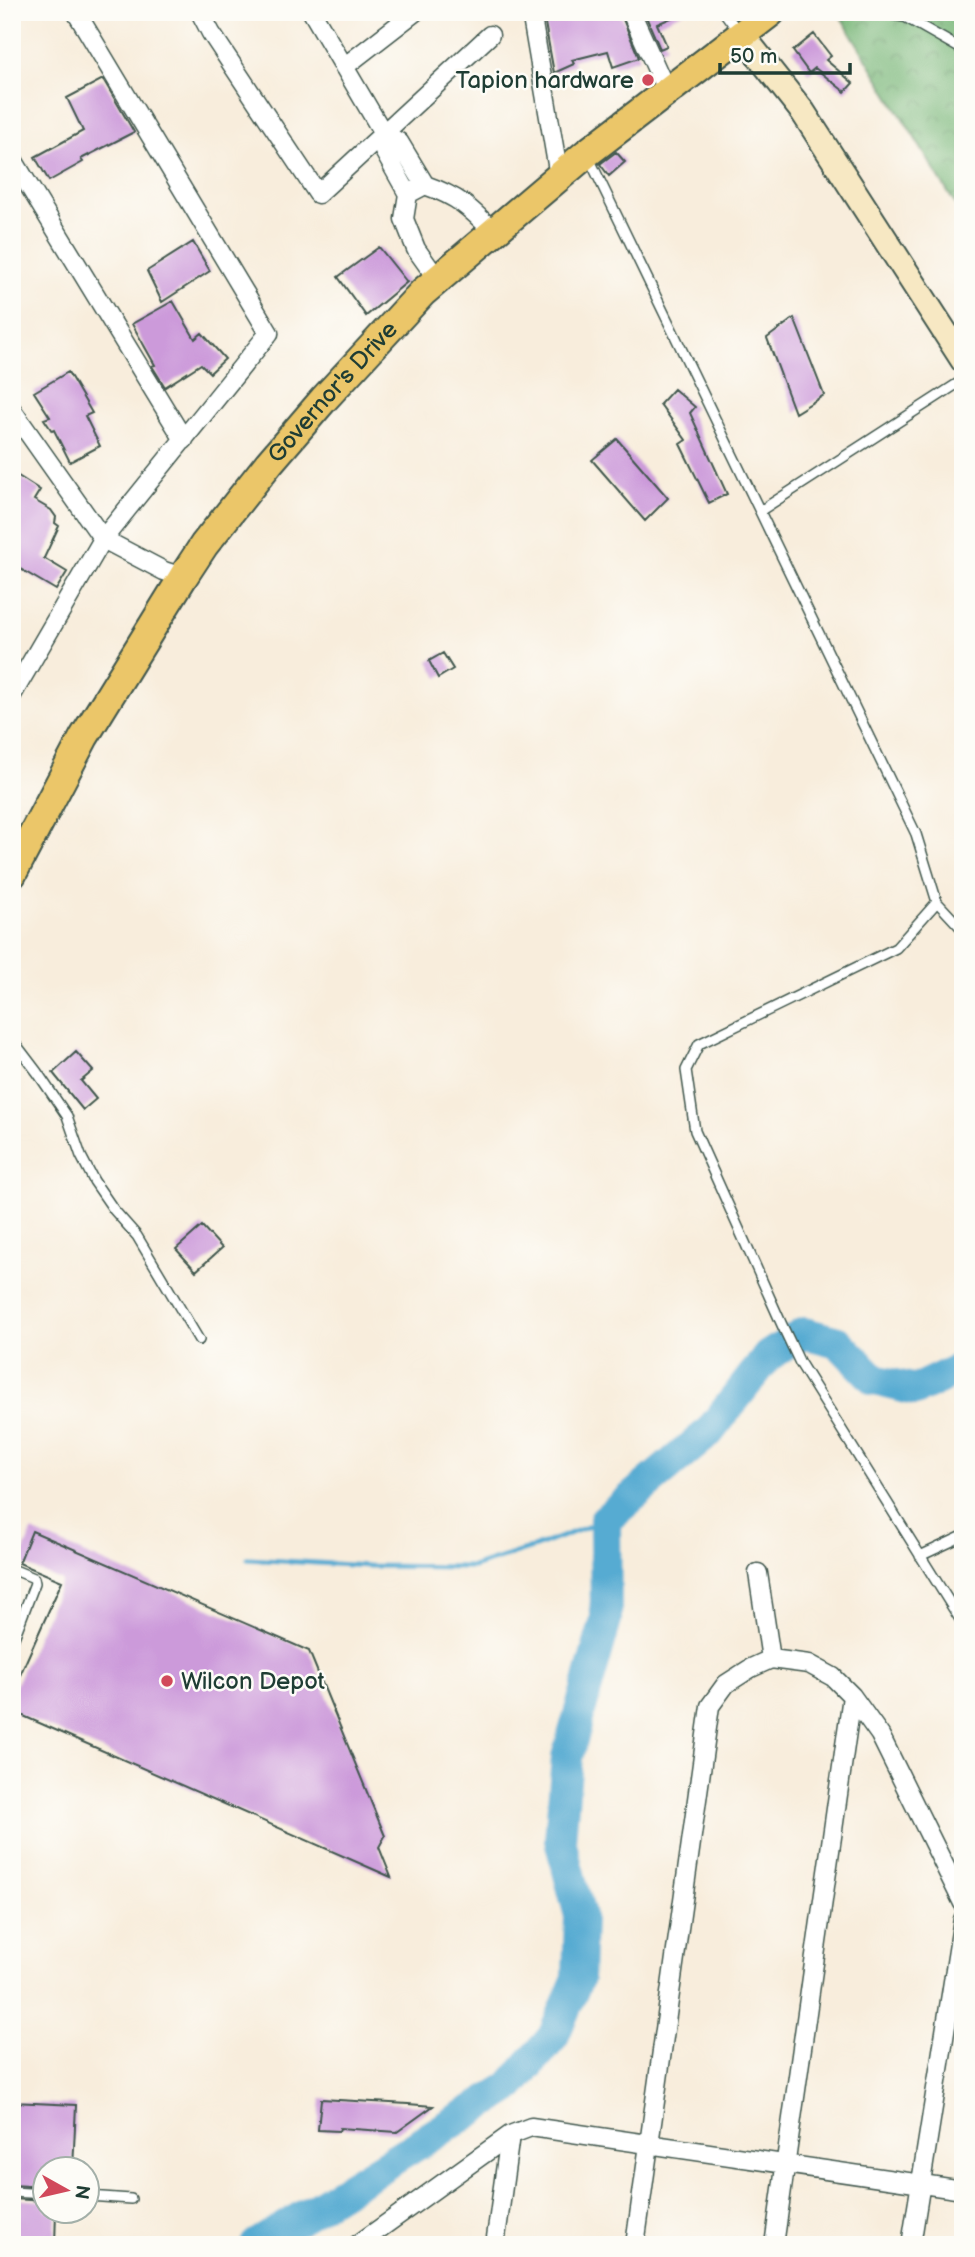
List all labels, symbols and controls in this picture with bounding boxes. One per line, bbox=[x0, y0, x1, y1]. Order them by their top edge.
scale bar bbox=[720, 32, 849, 76]
text: 50 m bbox=[730, 44, 777, 69]
place label: Tapion hardware bbox=[456, 66, 634, 95]
marker: Tapion hardware bbox=[640, 72, 656, 88]
street label: Governor's Drive bbox=[261, 315, 403, 469]
place label: Wilcon Depot bbox=[181, 1667, 326, 1696]
marker: Wilcon Depot bbox=[159, 1673, 175, 1689]
north arrow bbox=[32, 2156, 102, 2226]
text: N bbox=[69, 2183, 94, 2201]

